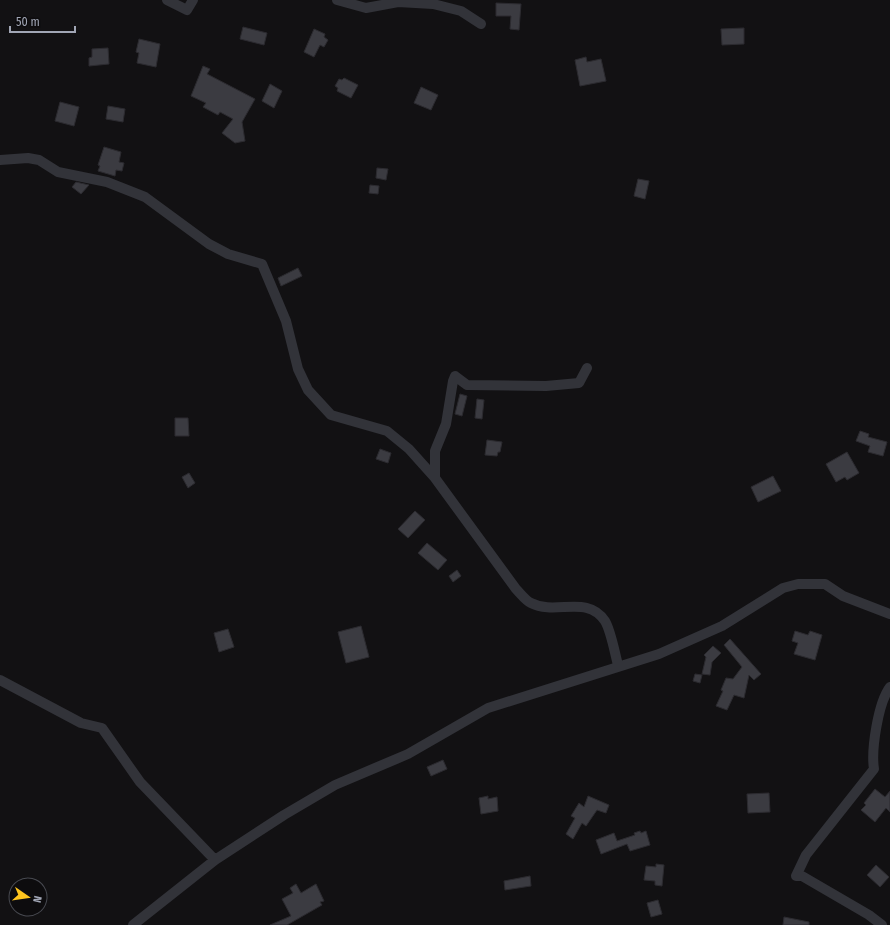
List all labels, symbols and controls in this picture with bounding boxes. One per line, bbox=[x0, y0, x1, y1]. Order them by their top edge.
scale bar bbox=[10, 8, 75, 34]
text: 50 m bbox=[16, 15, 40, 29]
north arrow bbox=[8, 877, 48, 917]
text: N bbox=[30, 894, 44, 904]

